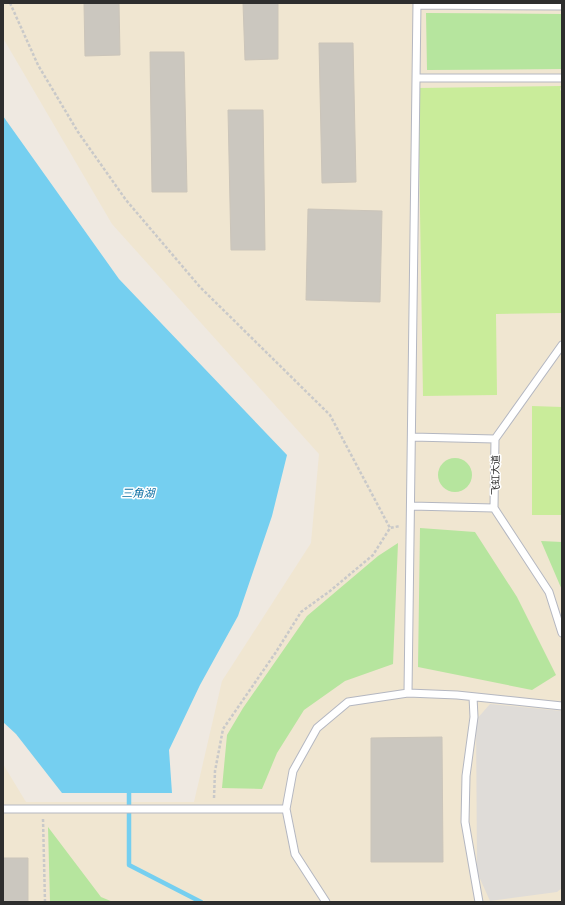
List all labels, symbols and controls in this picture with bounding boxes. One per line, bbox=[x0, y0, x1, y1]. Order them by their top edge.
street label: 飞虹大道 bbox=[489, 455, 502, 495]
water label: 三角湖 bbox=[122, 486, 156, 500]

